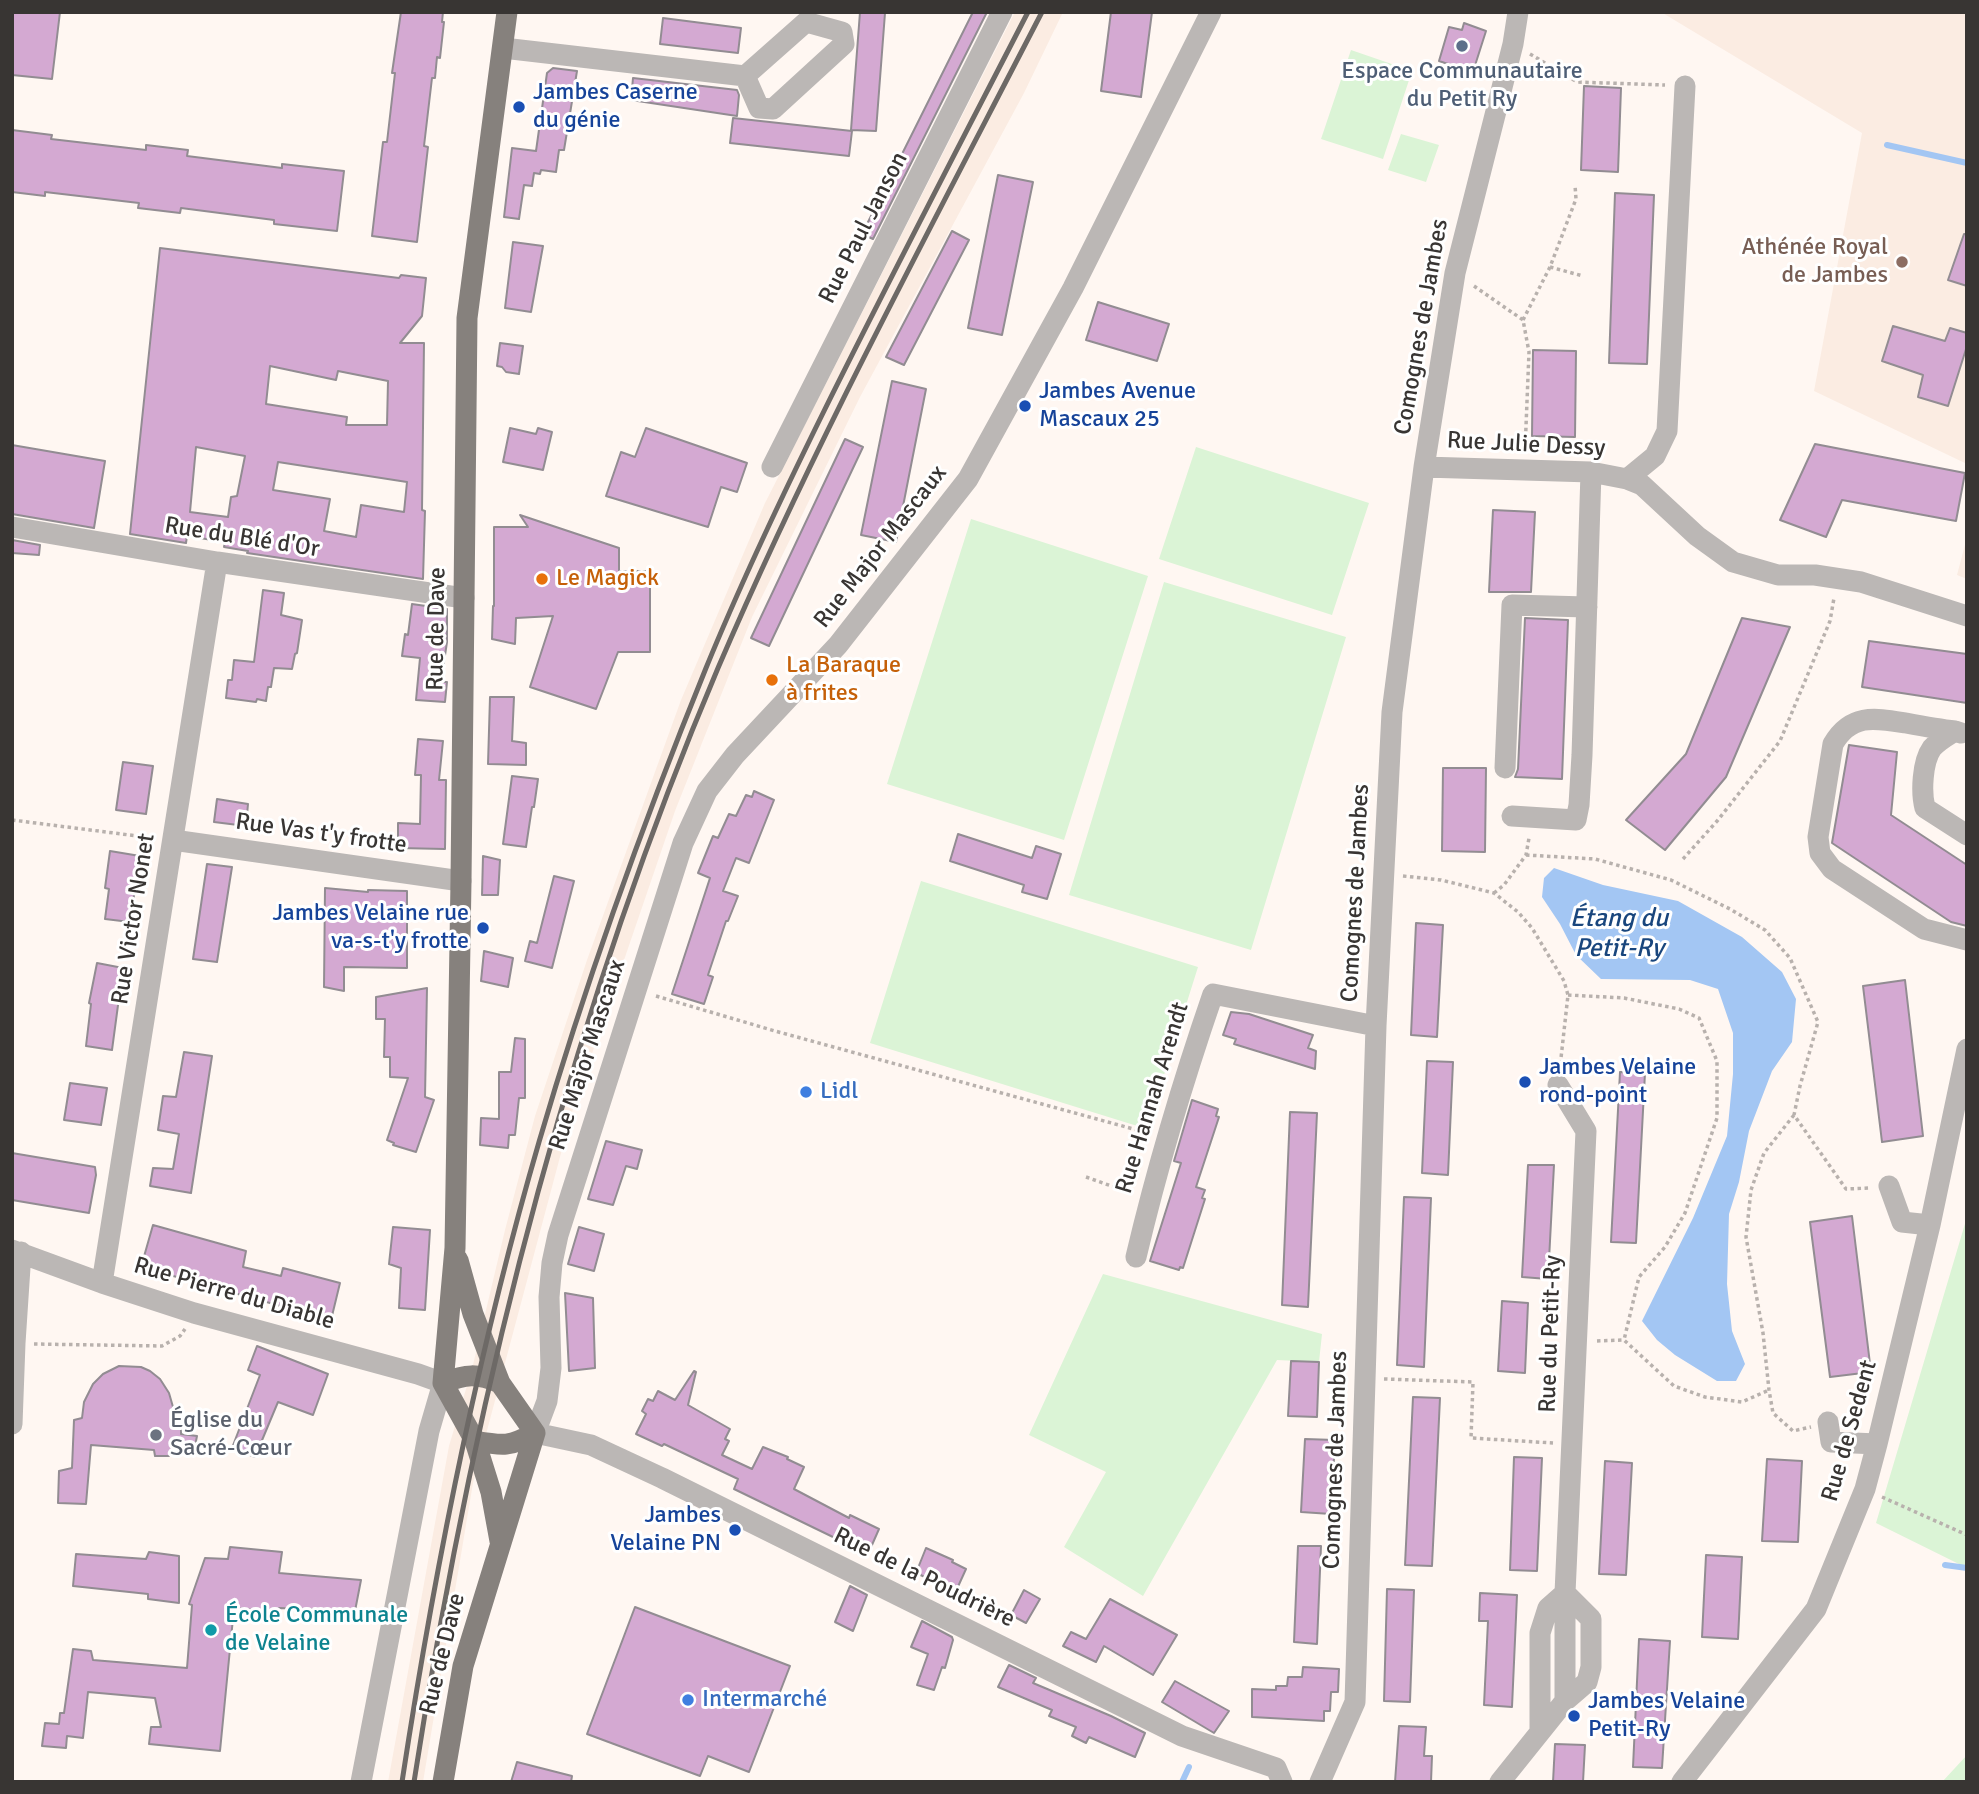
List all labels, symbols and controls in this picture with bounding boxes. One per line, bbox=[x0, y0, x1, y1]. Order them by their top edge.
marker: Espace Communautaire du Petit Ry bbox=[1454, 38, 1470, 54]
place label: Espace Communautaire du Petit Ry bbox=[1341, 58, 1583, 114]
place label: Jambes Caserne du génie bbox=[533, 79, 698, 135]
marker: Jambes Caserne du génie bbox=[511, 99, 527, 115]
street label: Rue Paul Janson bbox=[813, 147, 915, 309]
street label: Comognes de Jambes bbox=[1389, 217, 1455, 437]
place label: Athénée Royal de Jambes bbox=[1742, 234, 1888, 290]
marker: Athénée Royal de Jambes bbox=[1894, 254, 1910, 270]
place label: Jambes Avenue Mascaux 25 bbox=[1039, 378, 1196, 434]
marker: Jambes Avenue Mascaux 25 bbox=[1017, 398, 1033, 414]
street label: Rue Julie Dessy bbox=[1446, 426, 1606, 464]
street label: Rue Major Mascaux bbox=[808, 460, 954, 634]
street label: Rue du Blé d'Or bbox=[163, 512, 321, 564]
place label: Le Magick bbox=[556, 565, 659, 593]
street label: Rue de Dave bbox=[422, 567, 452, 691]
marker: Le Magick bbox=[534, 571, 550, 587]
place label: La Baraque à frites bbox=[786, 652, 901, 708]
marker: La Baraque à frites bbox=[764, 672, 780, 688]
street label: Comognes de Jambes bbox=[1336, 783, 1376, 1003]
street label: Rue Vas t'y frotte bbox=[234, 808, 408, 860]
street label: Rue Victor Nonet bbox=[106, 831, 162, 1007]
place label: Jambes Velaine rue va-s-t'y frotte bbox=[272, 900, 469, 956]
water label: Étang du Petit-Ry bbox=[1570, 903, 1668, 964]
marker: Jambes Velaine rue va-s-t'y frotte bbox=[475, 920, 491, 936]
street label: Rue Major Mascaux bbox=[544, 956, 632, 1154]
street label: Rue Hannah Arendt bbox=[1110, 999, 1196, 1197]
place label: Jambes Velaine rond-point bbox=[1539, 1054, 1696, 1110]
marker: Jambes Velaine rond-point bbox=[1517, 1074, 1533, 1090]
place label: Lidl bbox=[820, 1078, 858, 1106]
marker: Lidl bbox=[798, 1084, 814, 1100]
street label: Rue Pierre du Diable bbox=[130, 1252, 338, 1336]
street label: Rue du Petit-Ry bbox=[1534, 1255, 1568, 1413]
street label: Comognes de Jambes bbox=[1318, 1350, 1354, 1570]
street label: Rue de Sedent bbox=[1816, 1357, 1884, 1505]
place label: Église du Sacré-Cœur bbox=[170, 1407, 292, 1463]
marker: Église du Sacré-Cœur bbox=[148, 1427, 164, 1443]
place label: Jambes Velaine PN bbox=[610, 1502, 721, 1558]
marker: Jambes Velaine PN bbox=[727, 1522, 743, 1538]
street label: Rue de la Poudrière bbox=[829, 1522, 1019, 1634]
street label: Rue de Dave bbox=[414, 1590, 472, 1718]
place label: École Communale de Velaine bbox=[225, 1602, 408, 1658]
marker: École Communale de Velaine bbox=[203, 1622, 219, 1638]
place label: Intermarché bbox=[702, 1686, 827, 1714]
place label: Jambes Velaine Petit-Ry bbox=[1588, 1688, 1745, 1744]
marker: Intermarché bbox=[680, 1692, 696, 1708]
marker: Jambes Velaine Petit-Ry bbox=[1566, 1708, 1582, 1724]

